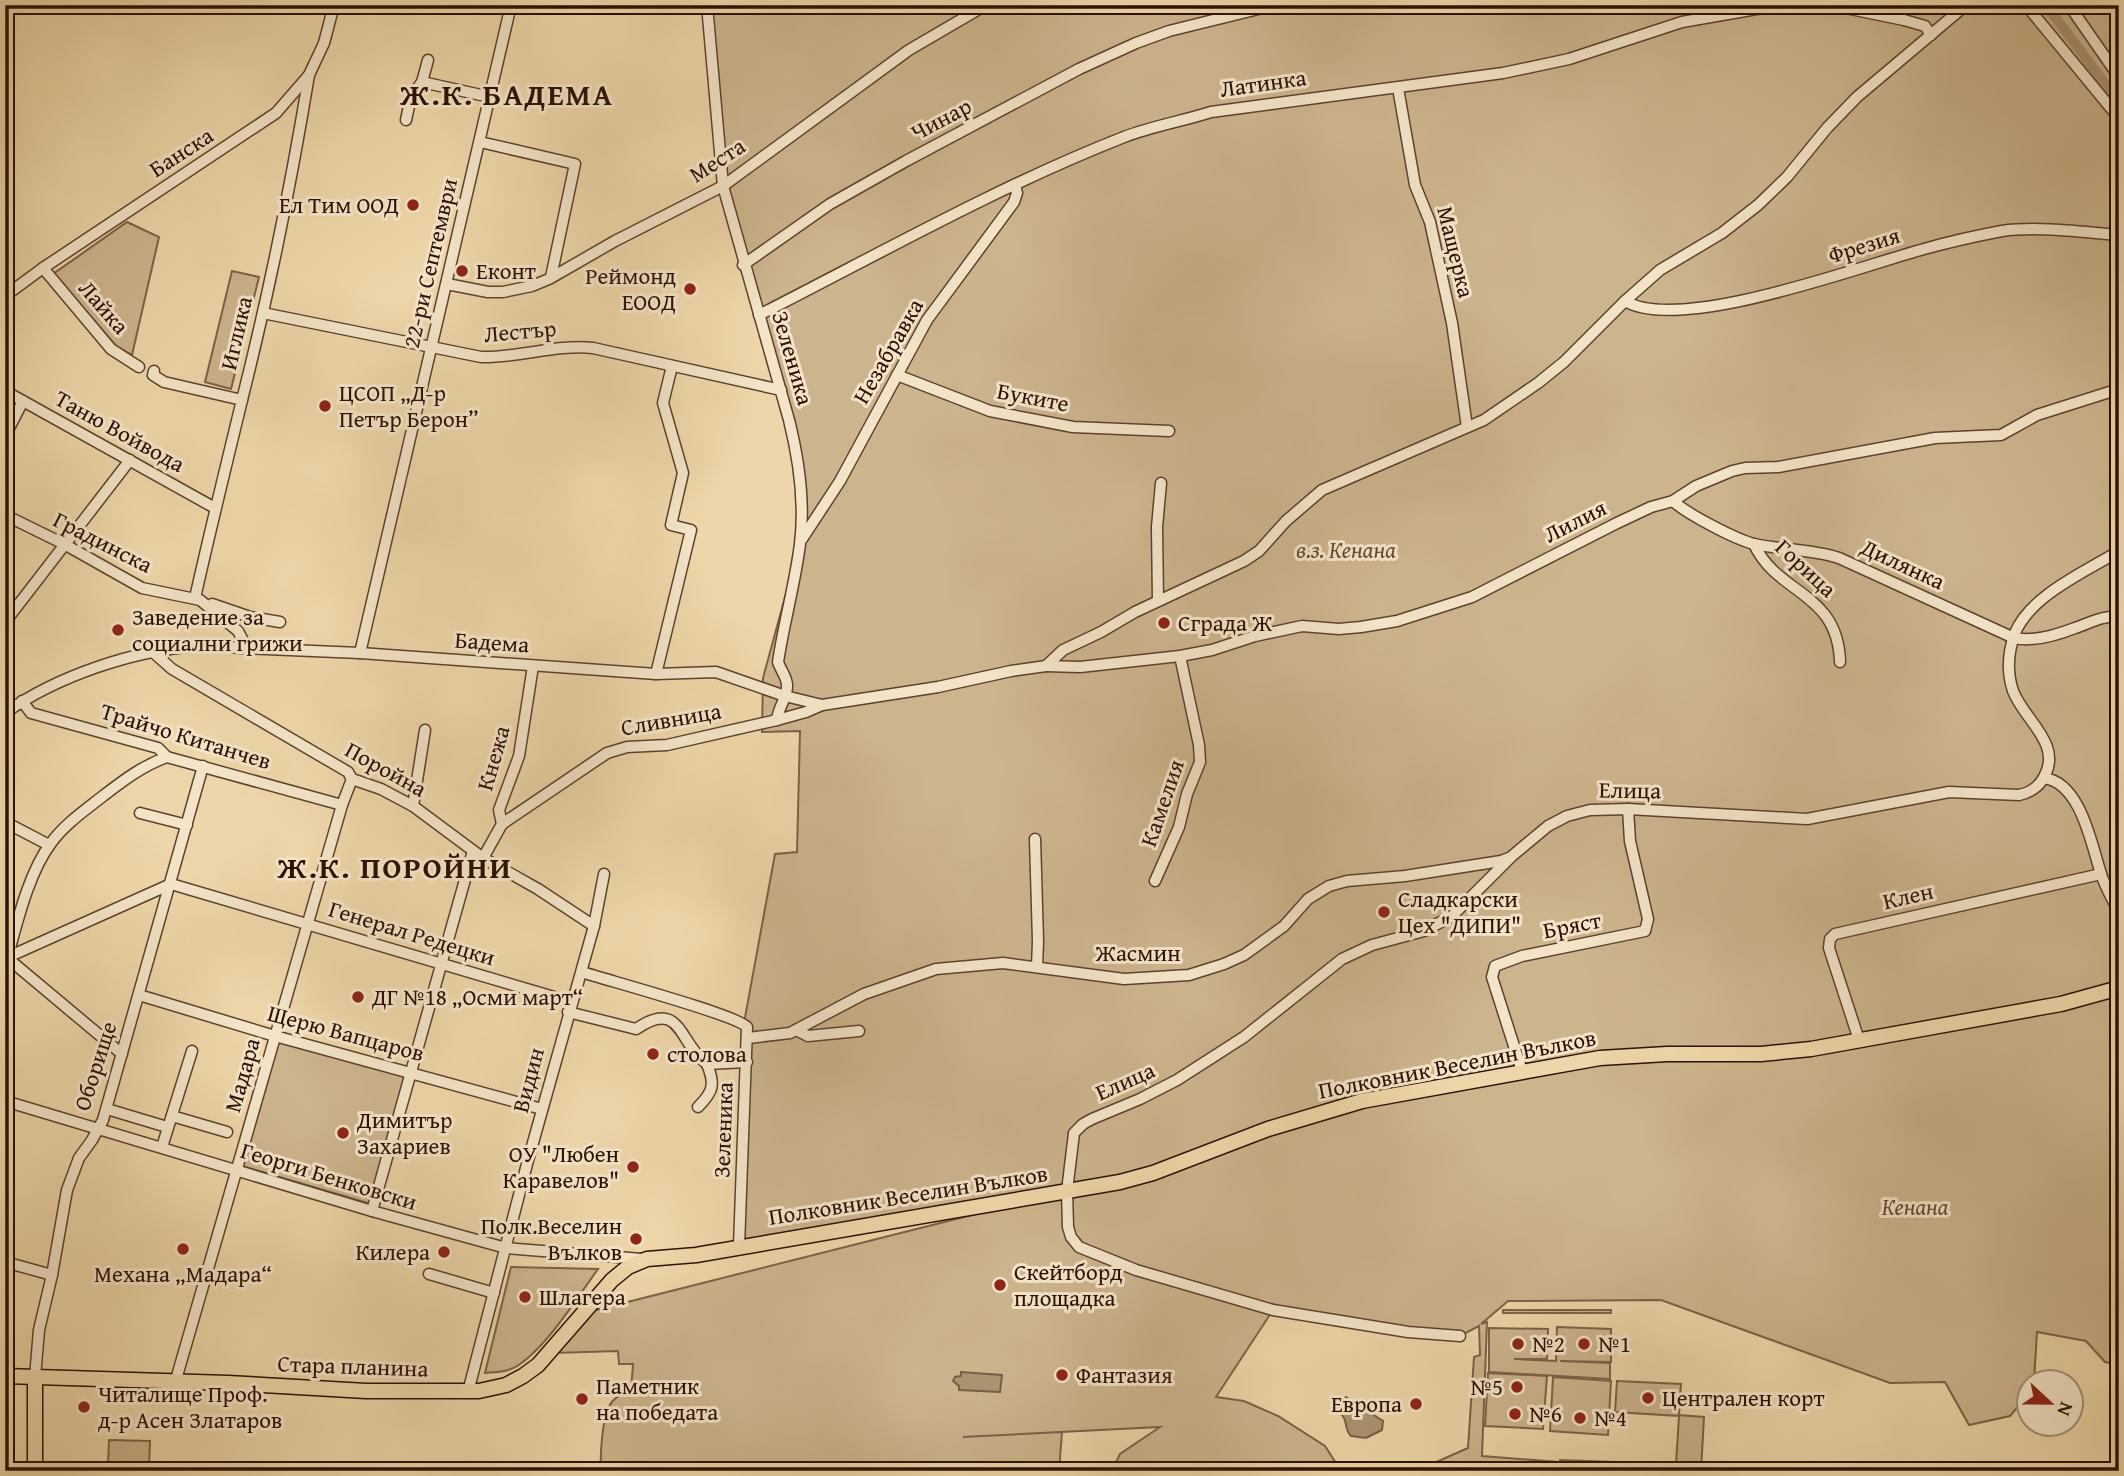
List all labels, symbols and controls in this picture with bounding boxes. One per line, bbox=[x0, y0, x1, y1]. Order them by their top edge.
street label: Латинка bbox=[1218, 60, 1308, 105]
district label: Ж.К. БАДЕМА bbox=[399, 72, 614, 116]
street label: Чинар bbox=[905, 89, 977, 148]
street label: Банска bbox=[142, 119, 219, 185]
street label: Места bbox=[682, 129, 751, 190]
street label: 22-ри Септември bbox=[394, 175, 465, 351]
place label: Ел Тим ООД bbox=[279, 188, 399, 221]
marker: Ел Тим ООД bbox=[405, 197, 421, 213]
street label: Мащерка bbox=[1429, 203, 1484, 301]
street label: Фрезия bbox=[1824, 218, 1904, 271]
place label: Еконт bbox=[476, 254, 536, 287]
place label: Реймонд ЕООД bbox=[585, 259, 677, 318]
marker: Еконт bbox=[454, 263, 470, 279]
street label: Лайка bbox=[72, 272, 137, 341]
marker: Реймонд ЕООД bbox=[682, 281, 698, 297]
street label: Незабравка bbox=[844, 292, 931, 409]
street label: Иглика bbox=[211, 293, 260, 373]
street label: Зеленика bbox=[764, 307, 823, 409]
street label: Лестър bbox=[482, 311, 558, 350]
street label: Буките bbox=[994, 373, 1072, 420]
place label: ЦСОП „Д-р Петър Берон” bbox=[339, 376, 479, 435]
street label: Таню Войвода bbox=[49, 381, 191, 480]
marker: ЦСОП „Д-р Петър Берон” bbox=[317, 398, 333, 414]
street label: Лилия bbox=[1538, 491, 1612, 550]
street label: Градинска bbox=[48, 503, 159, 581]
street label: Дилянка bbox=[1855, 529, 1951, 597]
street label: Горица bbox=[1768, 531, 1844, 605]
park label: в.з. Кенана bbox=[1296, 533, 1396, 566]
place label: Заведение за социални грижи bbox=[132, 600, 303, 659]
place label: Сграда Ж bbox=[1178, 606, 1273, 639]
marker: Сграда Ж bbox=[1156, 615, 1172, 631]
marker: Заведение за социални грижи bbox=[110, 622, 126, 638]
street label: Бадема bbox=[454, 622, 530, 661]
street label: Сливница bbox=[618, 693, 724, 744]
street label: Трайчо Китанчев bbox=[97, 694, 275, 777]
street label: Кнежа bbox=[468, 722, 517, 794]
street label: Поройна bbox=[339, 733, 433, 805]
street label: Камелия bbox=[1131, 754, 1192, 851]
street label: Елица bbox=[1599, 772, 1661, 807]
district label: Ж.К. ПОРОЙНИ bbox=[276, 845, 513, 889]
street label: Клен bbox=[1879, 874, 1936, 917]
place label: Сладкарски Цех "ДИПИ" bbox=[1398, 882, 1521, 941]
street label: Генерал Редецки bbox=[325, 892, 500, 974]
street label: Бряст bbox=[1540, 903, 1604, 946]
marker: Сладкарски Цех "ДИПИ" bbox=[1376, 904, 1392, 920]
street label: Жасмин bbox=[1094, 936, 1181, 969]
place label: ДГ №18 „Осми март“ bbox=[371, 980, 583, 1013]
marker: ДГ №18 „Осми март“ bbox=[350, 989, 366, 1005]
street label: Щерю Вапцаров bbox=[264, 996, 428, 1069]
street label: Оборище bbox=[65, 1017, 124, 1115]
street label: Полковник Веселин Вълков bbox=[1315, 1020, 1599, 1107]
street label: Мадара bbox=[215, 1034, 268, 1116]
place label: столова bbox=[667, 1037, 747, 1070]
street label: Видин bbox=[503, 1044, 552, 1116]
marker: столова bbox=[645, 1046, 661, 1062]
street label: Елица bbox=[1090, 1053, 1160, 1108]
street label: Зеленика bbox=[704, 1081, 741, 1179]
place label: Димитър Захариев bbox=[356, 1103, 453, 1162]
marker: Димитър Захариев bbox=[335, 1125, 351, 1141]
street label: Георги Бенковски bbox=[237, 1133, 422, 1218]
place label: ОУ "Любен Каравелов" bbox=[503, 1137, 619, 1196]
street label: Полковник Веселин Вълков bbox=[766, 1156, 1050, 1233]
marker: ОУ "Любен Каравелов" bbox=[625, 1159, 641, 1175]
park label: Кенана bbox=[1882, 1190, 1949, 1223]
place label: Полк.Веселин Вълков bbox=[481, 1209, 622, 1268]
marker: Полк.Веселин Вълков bbox=[628, 1231, 644, 1247]
place label: Килера bbox=[355, 1235, 430, 1268]
marker: Механа „Мадара“ bbox=[175, 1241, 191, 1257]
marker: Килера bbox=[436, 1244, 452, 1260]
place label: Скейтборд площадка bbox=[1014, 1255, 1123, 1314]
place label: Механа „Мадара“ bbox=[94, 1257, 272, 1290]
marker: Скейтборд площадка bbox=[992, 1277, 1008, 1293]
place label: Шлагера bbox=[539, 1280, 626, 1313]
marker: Шлагера bbox=[517, 1289, 533, 1305]
place label: №2 bbox=[1532, 1327, 1565, 1360]
place label: №1 bbox=[1598, 1327, 1631, 1360]
marker: №2 bbox=[1510, 1336, 1526, 1352]
marker: №1 bbox=[1576, 1336, 1592, 1352]
street label: Стара планина bbox=[277, 1346, 429, 1385]
place label: Фантазия bbox=[1076, 1358, 1173, 1391]
marker: Фантазия bbox=[1054, 1367, 1070, 1383]
north arrow bbox=[2016, 1368, 2086, 1438]
place label: Паметник на победата bbox=[596, 1369, 718, 1428]
place label: №5 bbox=[1470, 1370, 1503, 1403]
place label: Читалище Проф. д-р Асен Златаров bbox=[98, 1377, 282, 1436]
marker: №5 bbox=[1509, 1379, 1525, 1395]
place label: Централен корт bbox=[1662, 1381, 1825, 1414]
place label: Европа bbox=[1331, 1387, 1402, 1420]
marker: Централен корт bbox=[1640, 1390, 1656, 1406]
marker: Паметник на победата bbox=[574, 1391, 590, 1407]
marker: Европа bbox=[1408, 1396, 1424, 1412]
place label: №6 bbox=[1529, 1397, 1562, 1430]
text: N bbox=[2050, 1398, 2081, 1421]
marker: Читалище Проф. д-р Асен Златаров bbox=[76, 1399, 92, 1415]
place label: №4 bbox=[1594, 1401, 1627, 1434]
marker: №6 bbox=[1507, 1406, 1523, 1422]
marker: №4 bbox=[1572, 1410, 1588, 1426]

